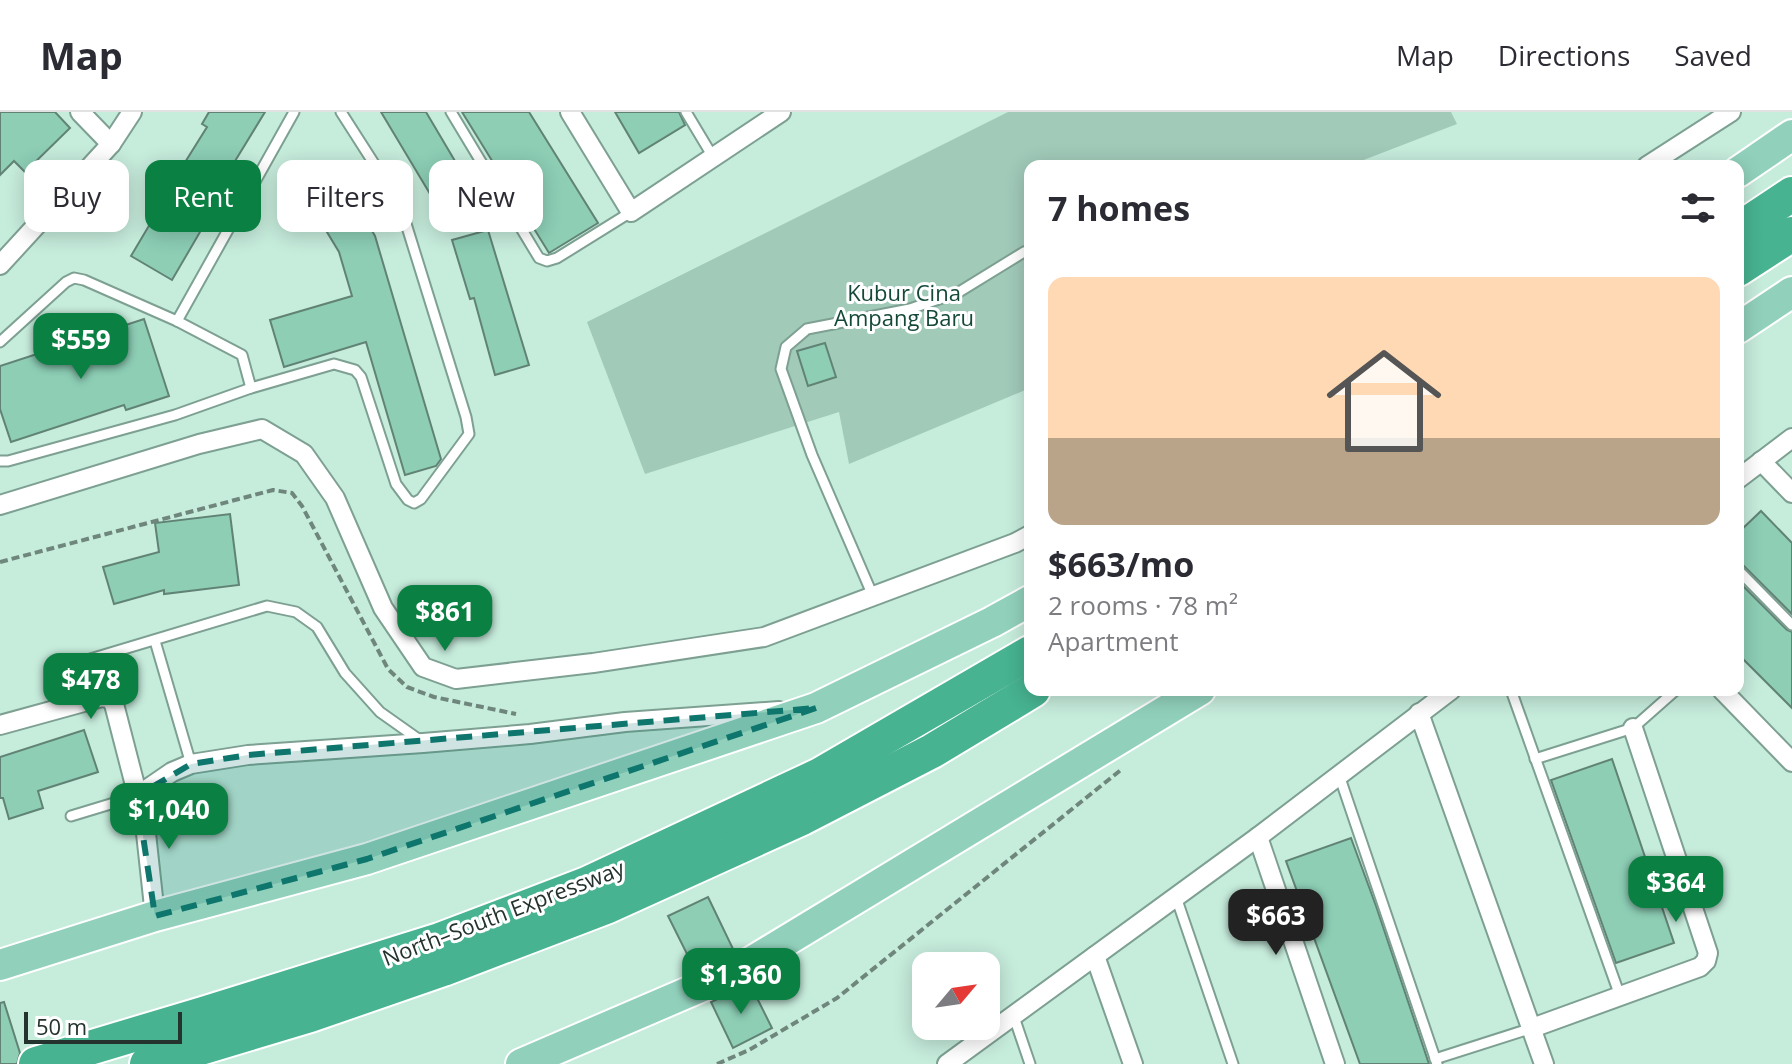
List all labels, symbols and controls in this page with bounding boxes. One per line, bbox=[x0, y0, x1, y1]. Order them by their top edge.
text: Map bbox=[40, 29, 123, 81]
text: Map bbox=[1396, 36, 1454, 74]
text: Directions bbox=[1498, 36, 1630, 74]
text: Saved bbox=[1674, 36, 1752, 74]
chip: Buy bbox=[24, 160, 129, 232]
chip: Rent bbox=[145, 160, 261, 232]
chip: Filters bbox=[277, 160, 413, 232]
chip: New bbox=[429, 160, 543, 232]
text: 7 homes bbox=[1048, 185, 1190, 231]
icon: filters bbox=[1676, 186, 1720, 230]
park label: Kubur Cina Ampang Baru bbox=[834, 277, 974, 332]
pin: $559 bbox=[34, 313, 128, 381]
text: $559 bbox=[51, 321, 111, 357]
icon: home bbox=[1312, 329, 1456, 473]
text: $663/mo bbox=[1048, 541, 1194, 587]
pin: $861 bbox=[398, 585, 492, 653]
text: 2 rooms · 78 m² bbox=[1048, 587, 1238, 623]
text: $861 bbox=[415, 593, 475, 629]
text: Apartment bbox=[1048, 623, 1179, 659]
pin: $478 bbox=[44, 653, 138, 721]
text: $478 bbox=[61, 661, 121, 697]
pin: $1,040 bbox=[104, 783, 234, 851]
text: $1,040 bbox=[128, 791, 210, 827]
street label: North–South Expressway bbox=[378, 852, 629, 972]
pin: $364 bbox=[1629, 856, 1723, 924]
text: $364 bbox=[1646, 864, 1706, 900]
pin: $663 bbox=[1229, 889, 1323, 957]
text: $663 bbox=[1246, 897, 1306, 933]
pin: $1,360 bbox=[676, 948, 806, 1016]
north arrow bbox=[912, 952, 1000, 1040]
map controls bbox=[912, 952, 1000, 1040]
text: $1,360 bbox=[700, 956, 782, 992]
scale bar bbox=[24, 1008, 182, 1044]
text: 50 m bbox=[36, 1011, 87, 1041]

